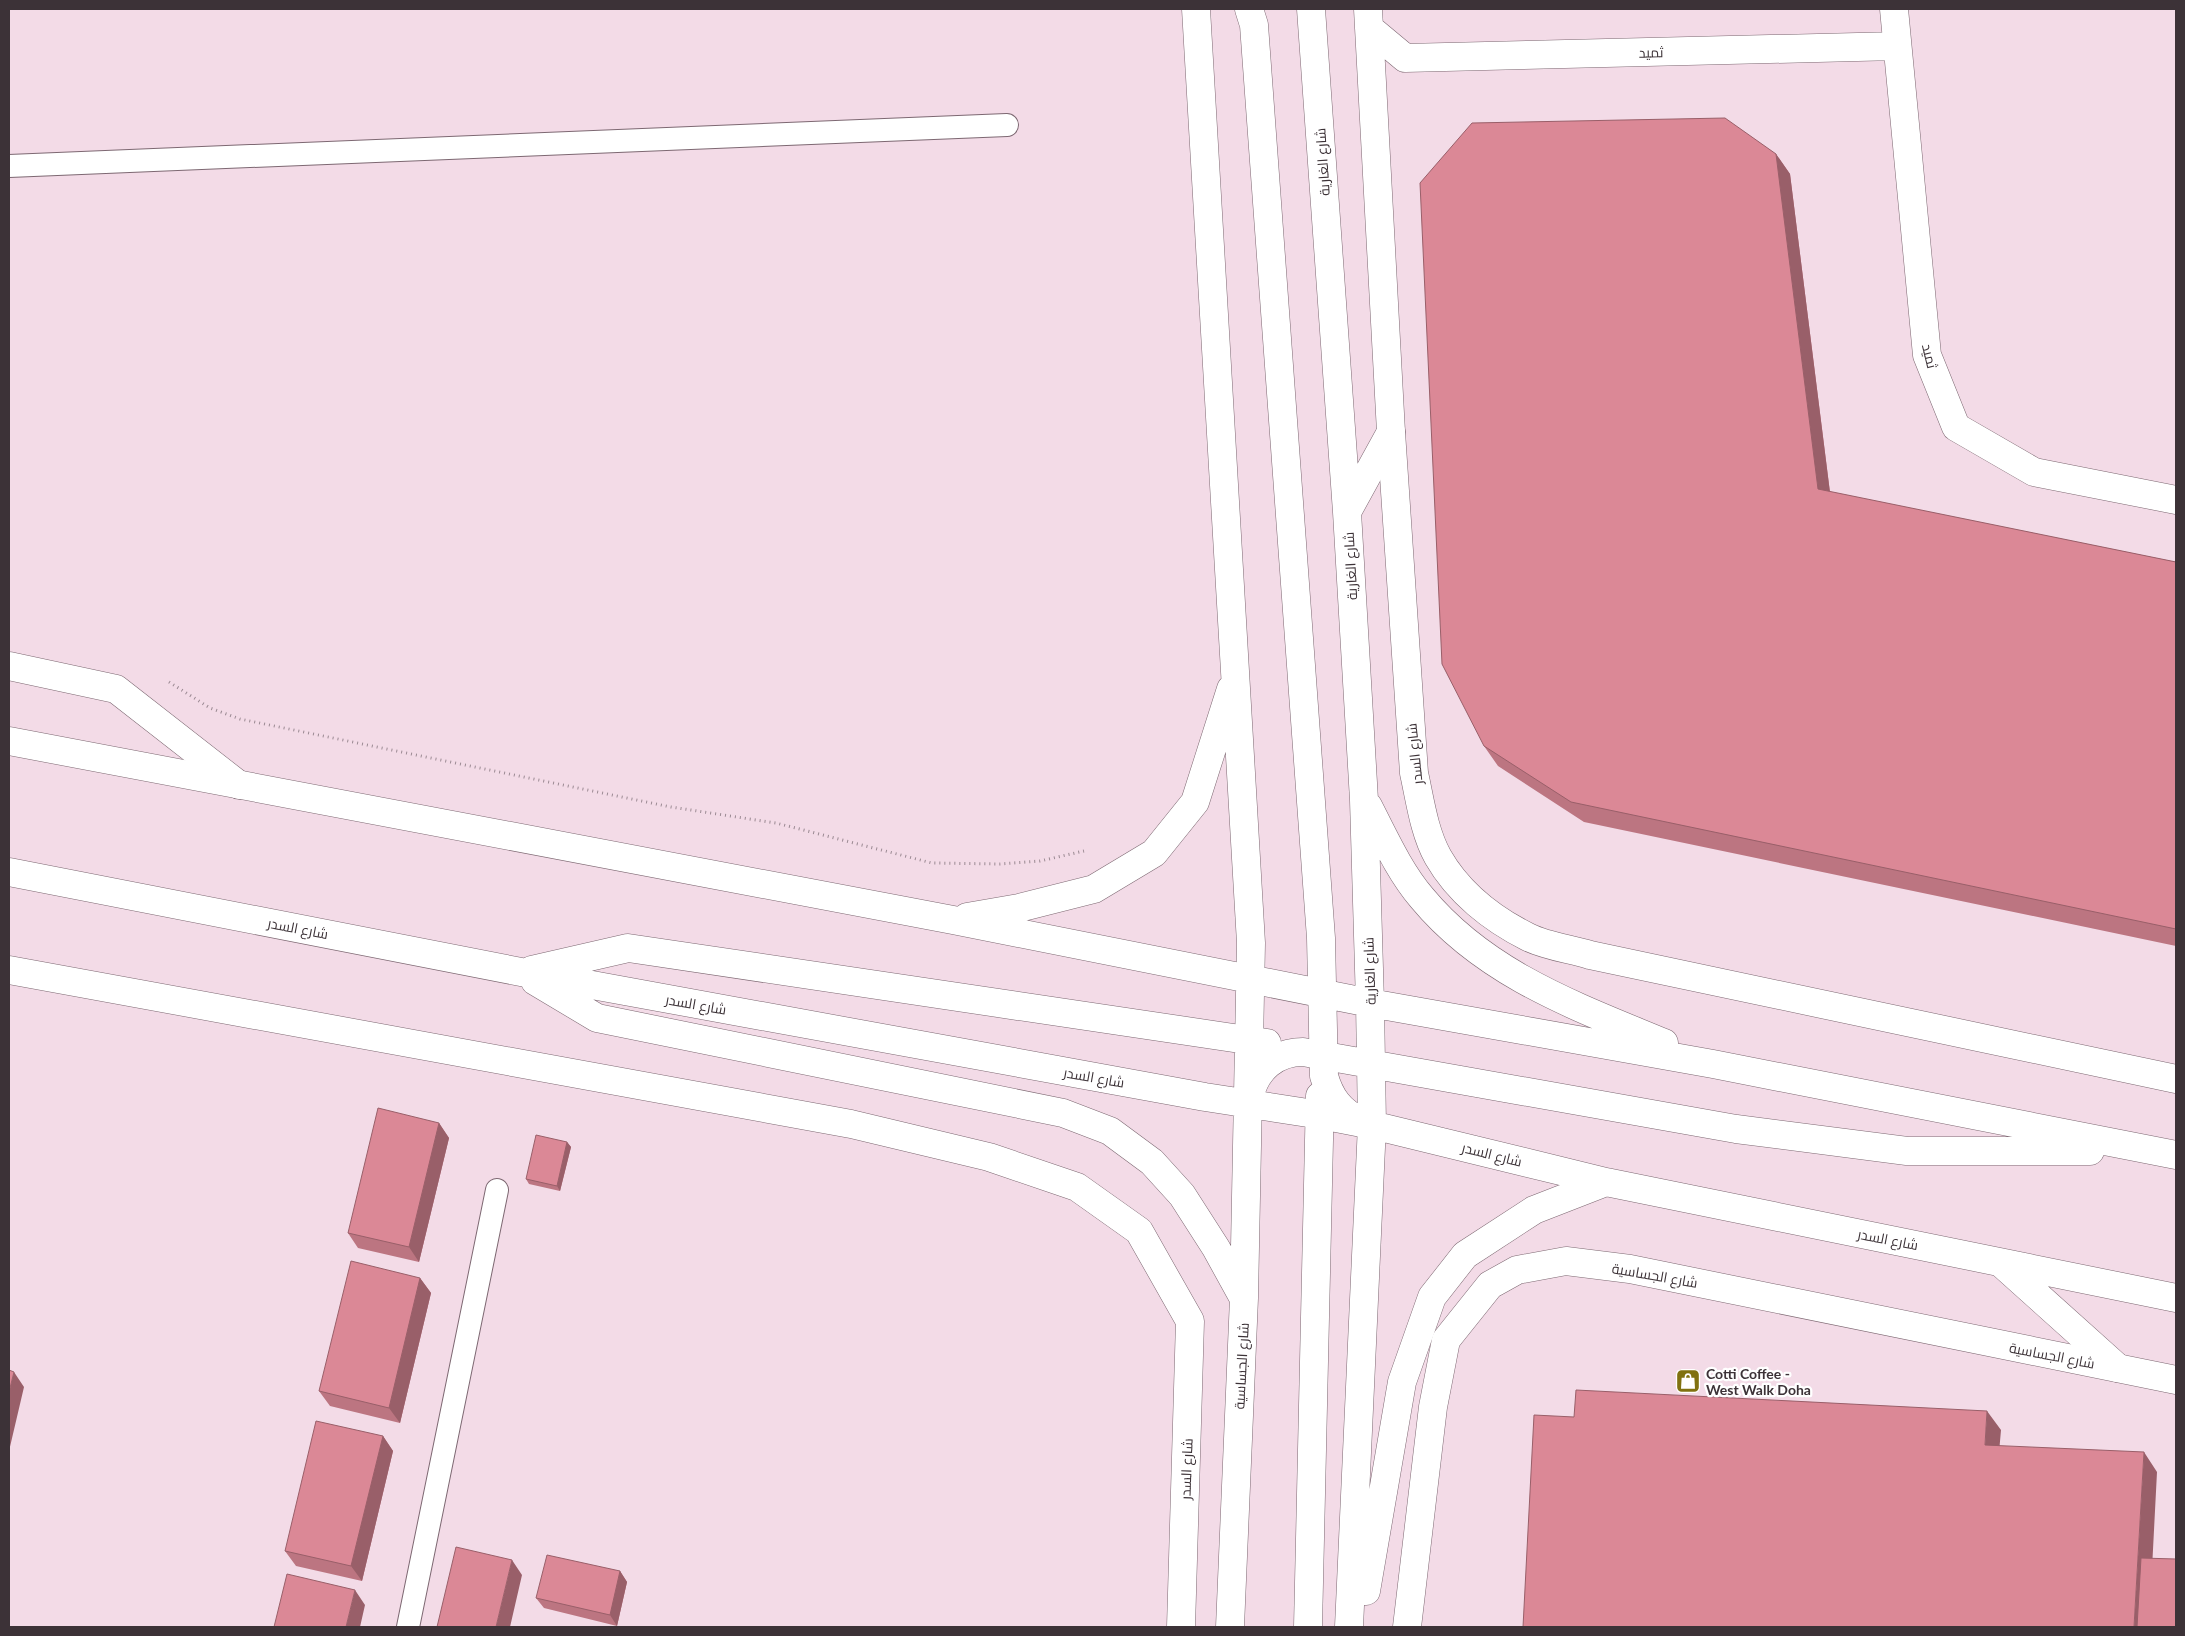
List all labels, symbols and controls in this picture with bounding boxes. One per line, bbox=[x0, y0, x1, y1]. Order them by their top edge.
street label: ثميد bbox=[1638, 43, 1664, 61]
street label: شارع الغارية bbox=[1311, 127, 1334, 197]
street label: ثميد bbox=[1919, 342, 1941, 370]
street label: شارع الغارية bbox=[1340, 532, 1361, 600]
street label: شارع السدر bbox=[1402, 722, 1427, 786]
street label: شارع السدر bbox=[265, 914, 330, 943]
street label: شارع الغارية bbox=[1359, 937, 1380, 1005]
street label: شارع السدر bbox=[663, 990, 728, 1019]
street label: شارع السدر bbox=[1061, 1063, 1126, 1092]
street label: شارع السدر bbox=[1459, 1138, 1524, 1171]
street label: شارع السدر bbox=[1855, 1225, 1920, 1254]
street label: شارع الجساسية bbox=[1611, 1259, 1699, 1292]
street label: شارع الجساسية bbox=[1230, 1322, 1253, 1410]
street label: شارع الجساسية bbox=[2008, 1338, 2096, 1373]
place label: Cotti Coffee - West Walk Doha bbox=[1706, 1365, 1811, 1398]
shop icon: Cotti Coffee - West Walk Doha bbox=[1675, 1368, 1701, 1394]
street label: شارع السدر bbox=[1176, 1438, 1197, 1501]

